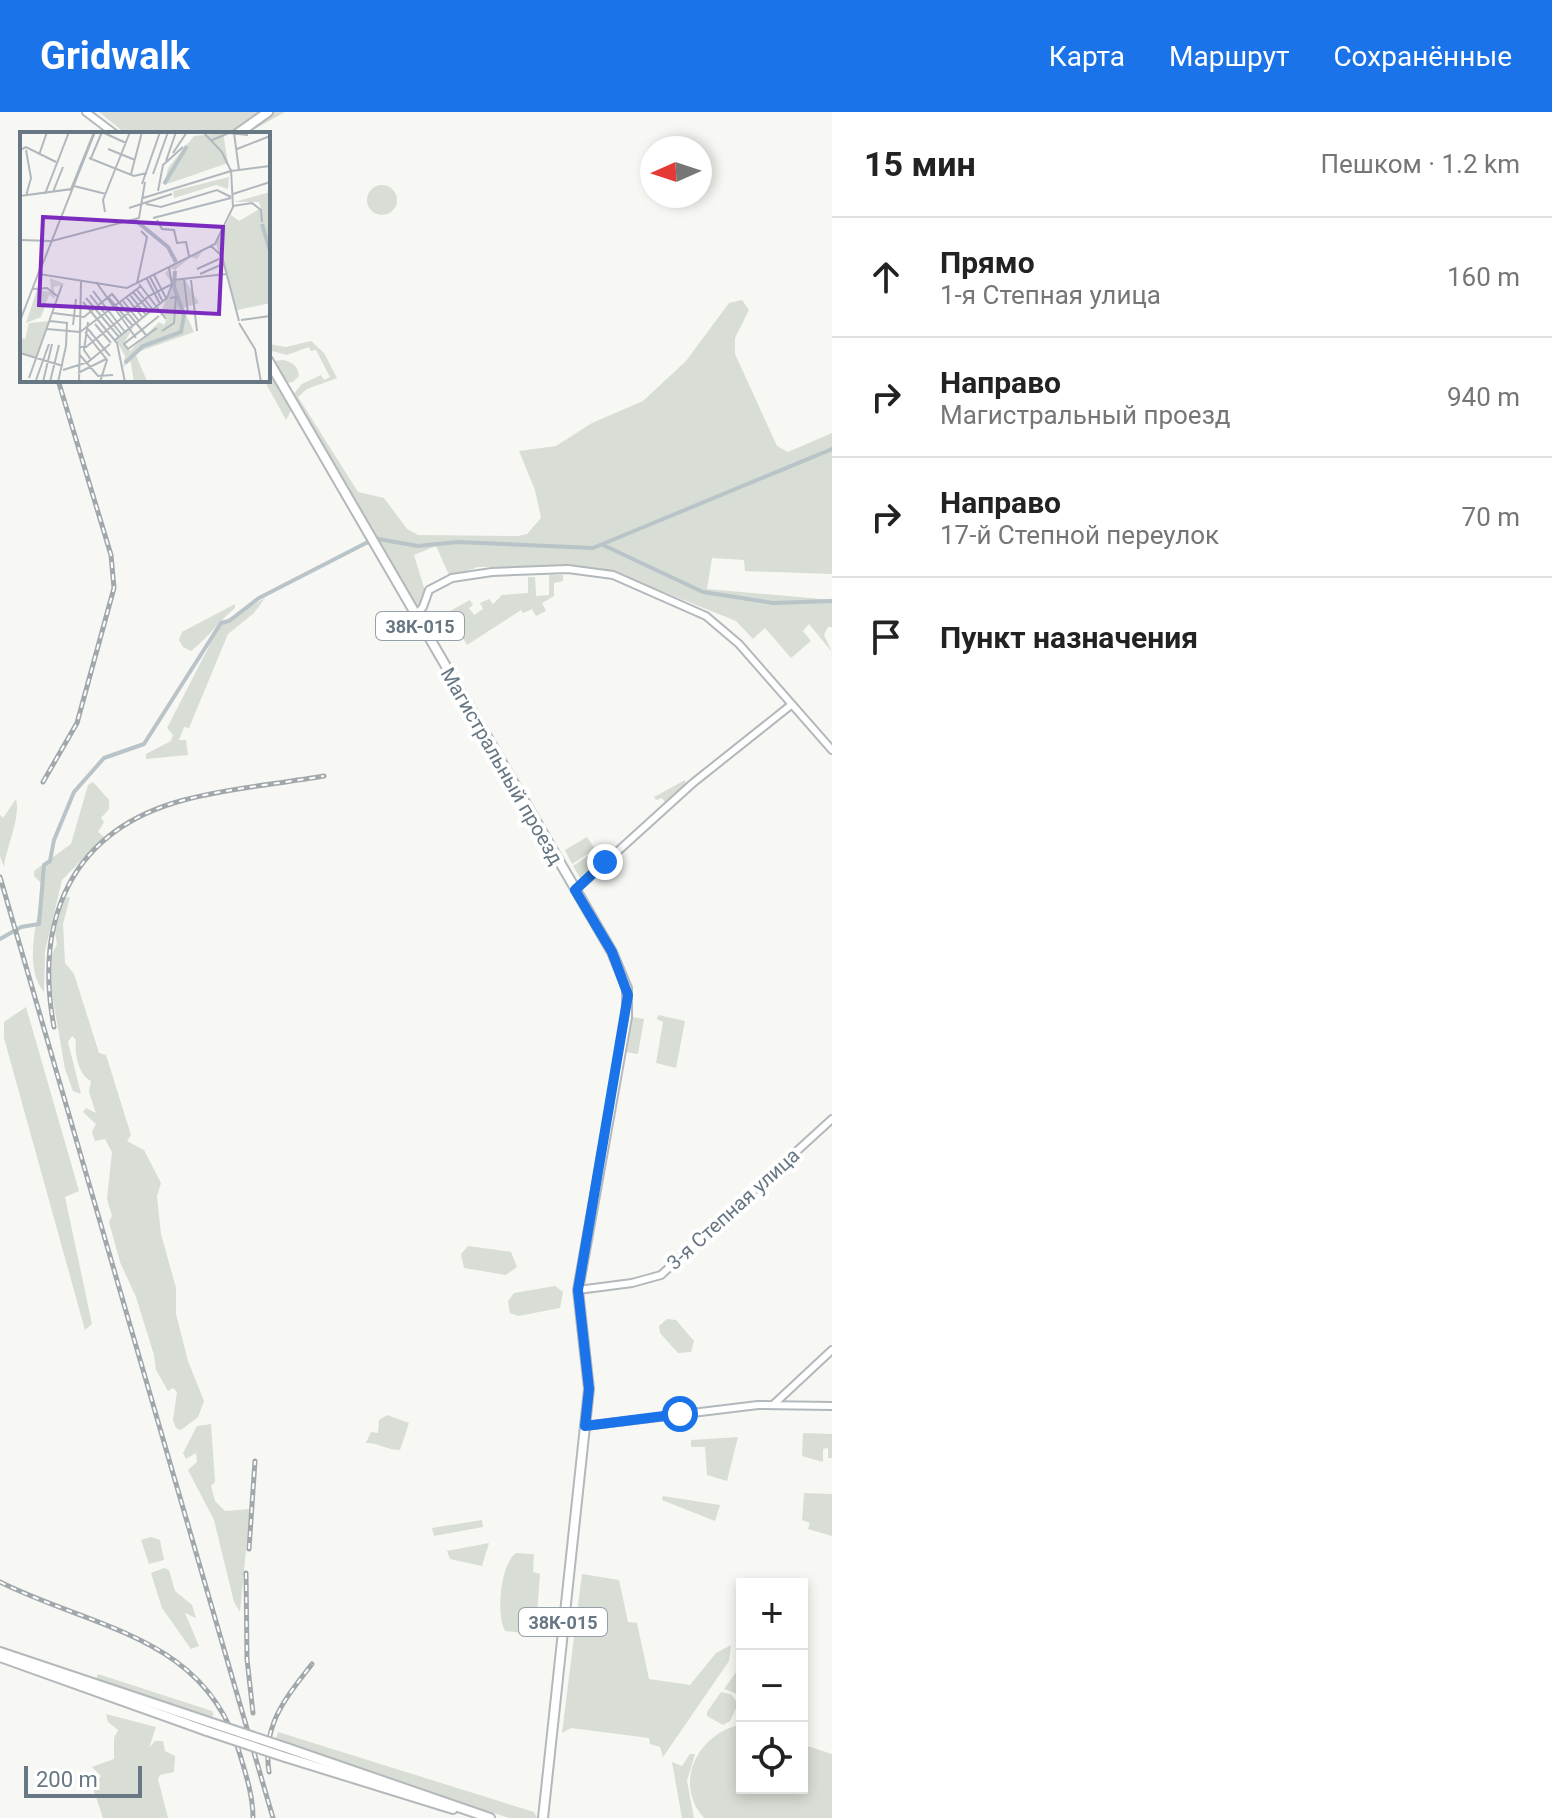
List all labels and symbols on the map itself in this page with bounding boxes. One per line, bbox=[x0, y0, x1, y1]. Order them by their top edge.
inset map bbox=[20, 132, 270, 382]
north arrow bbox=[640, 136, 712, 208]
road number: 38К-015 bbox=[376, 612, 464, 640]
street label: Магистральный проезд bbox=[436, 663, 568, 869]
route end bbox=[587, 844, 623, 880]
street label: 3-я Степная улица bbox=[662, 1143, 804, 1275]
route start bbox=[662, 1396, 698, 1432]
road number: 38К-015 bbox=[519, 1608, 607, 1636]
scale bar bbox=[24, 1762, 142, 1798]

